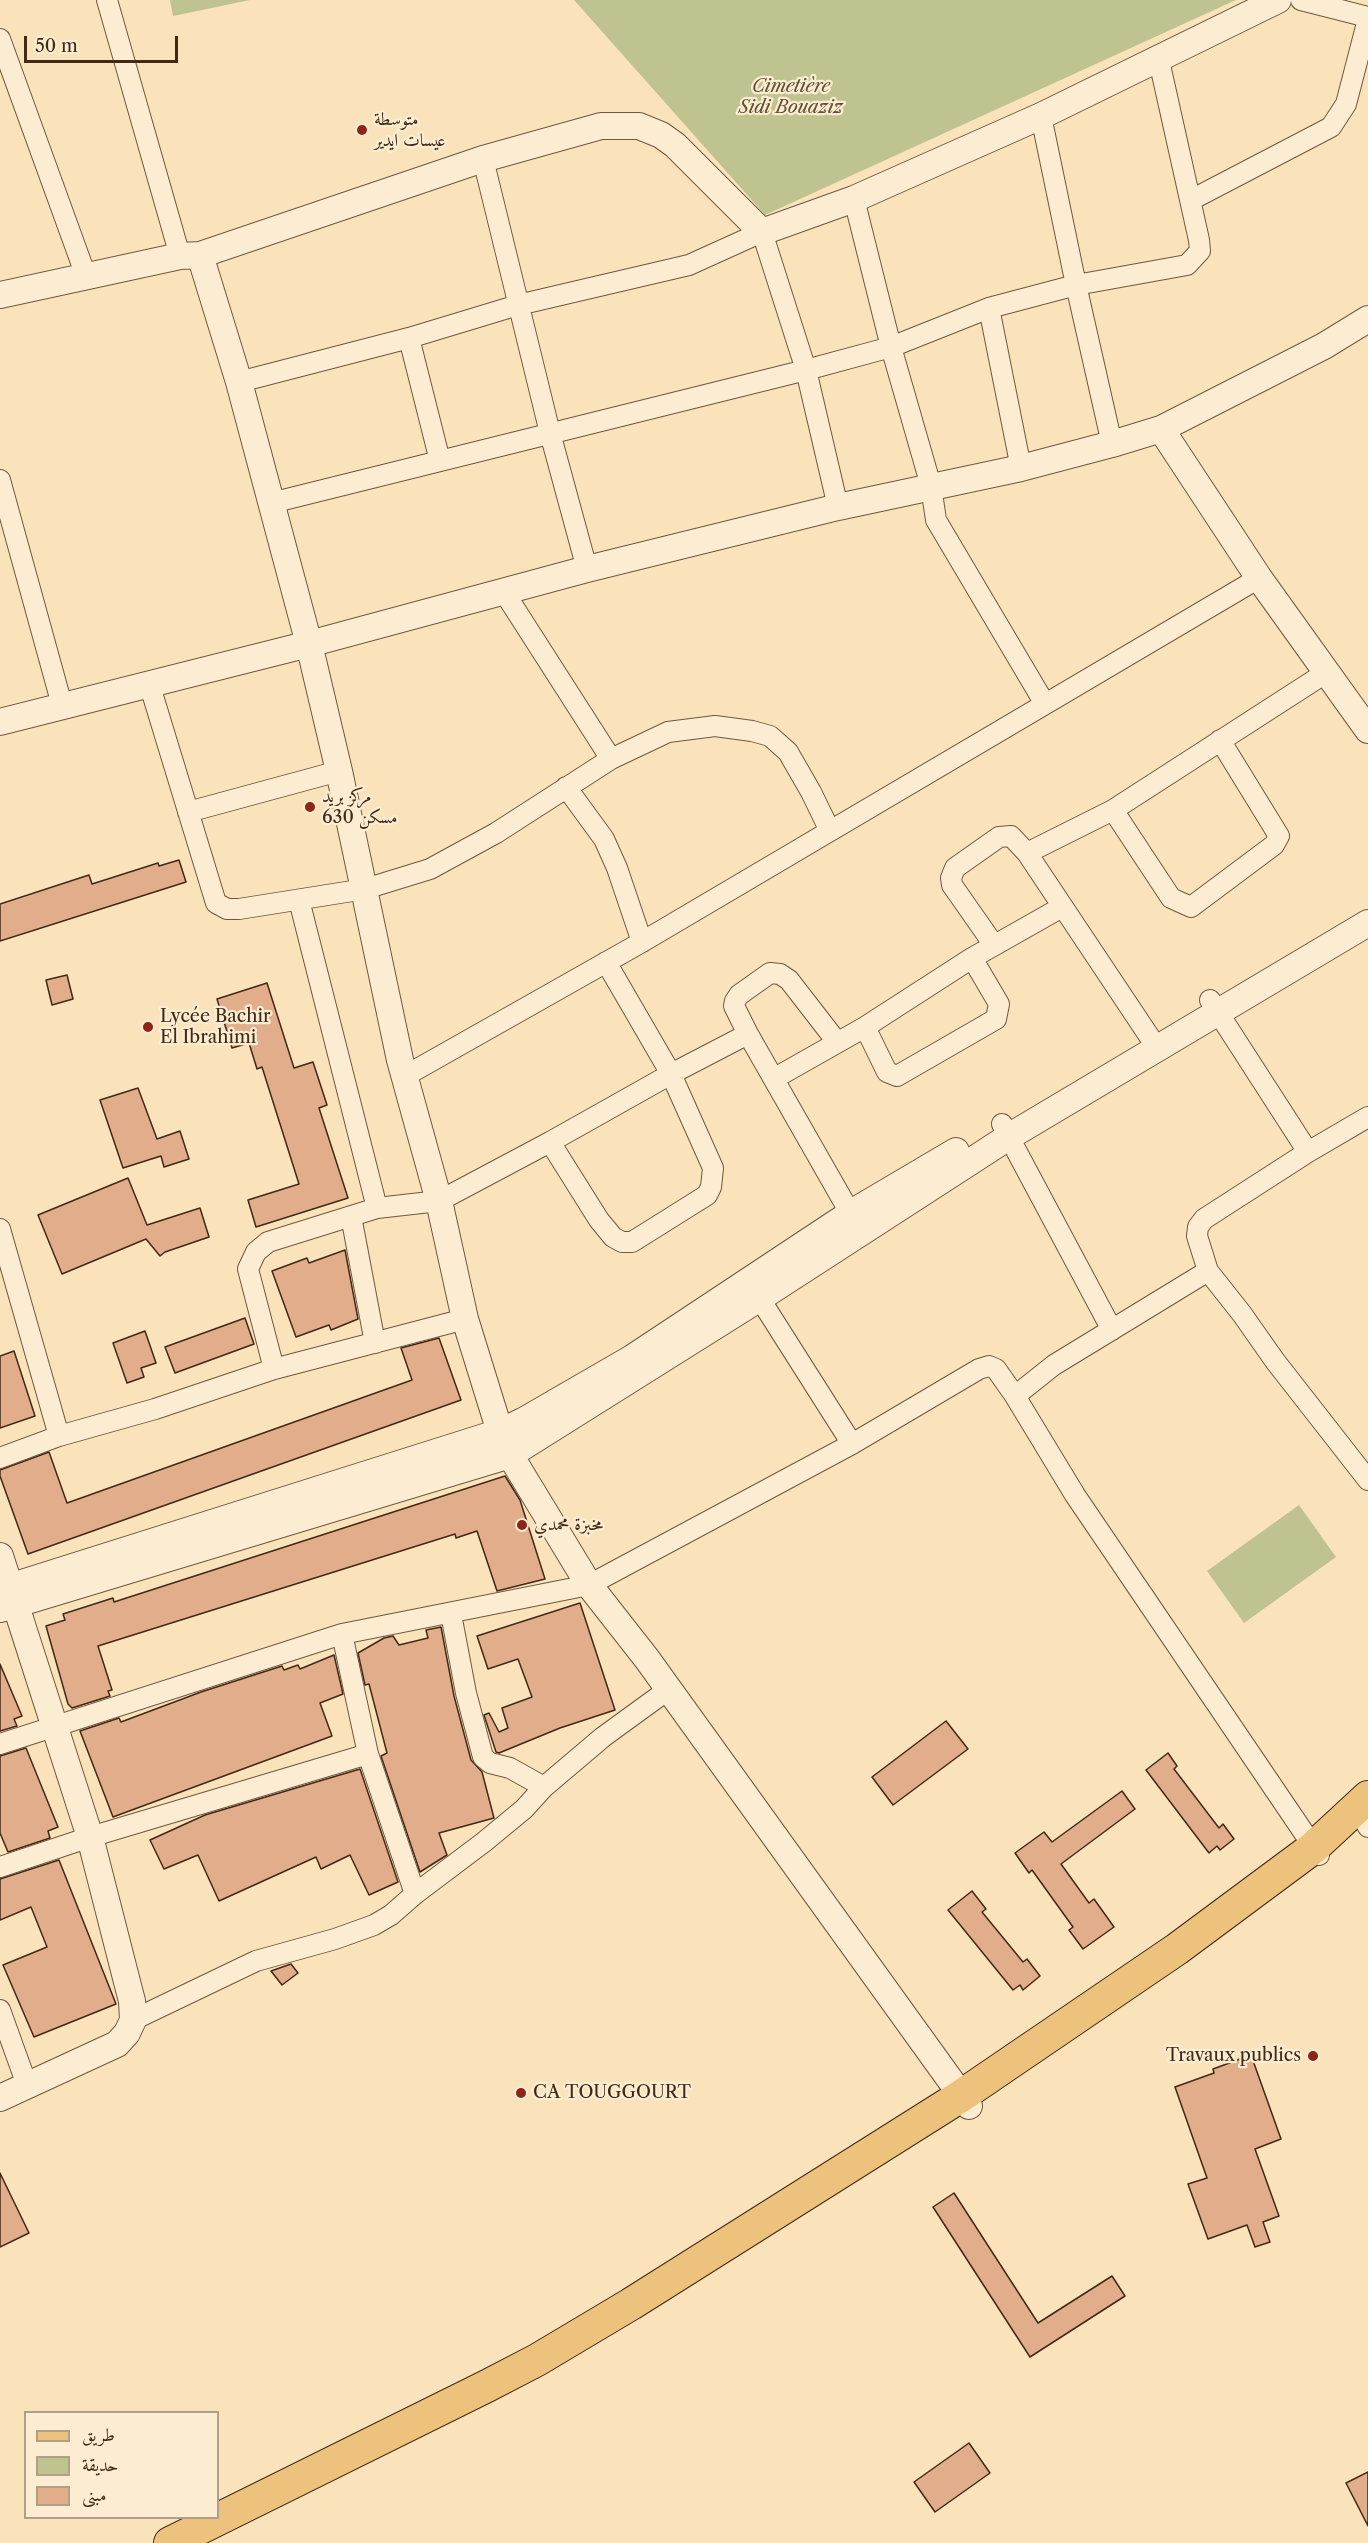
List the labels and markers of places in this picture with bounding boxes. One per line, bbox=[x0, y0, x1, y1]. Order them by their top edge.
place label: متوسطة عيسات ايدير bbox=[374, 109, 445, 152]
marker: متوسطة عيسات ايدير bbox=[355, 123, 369, 137]
place label: مركز بريد 630 مسكن bbox=[322, 786, 398, 828]
marker: مركز بريد 630 مسكن bbox=[303, 800, 317, 814]
place label: Lycée Bachir El Ibrahimi bbox=[160, 1006, 271, 1048]
marker: Lycée Bachir El Ibrahimi bbox=[141, 1020, 155, 1034]
place label: مخبزة محمدي bbox=[534, 1514, 603, 1536]
marker: مخبزة محمدي bbox=[515, 1518, 529, 1532]
place label: Travaux publics bbox=[1166, 2045, 1301, 2067]
marker: Travaux publics bbox=[1306, 2049, 1320, 2063]
place label: CA TOUGGOURT bbox=[533, 2082, 691, 2104]
marker: CA TOUGGOURT bbox=[514, 2086, 528, 2100]

